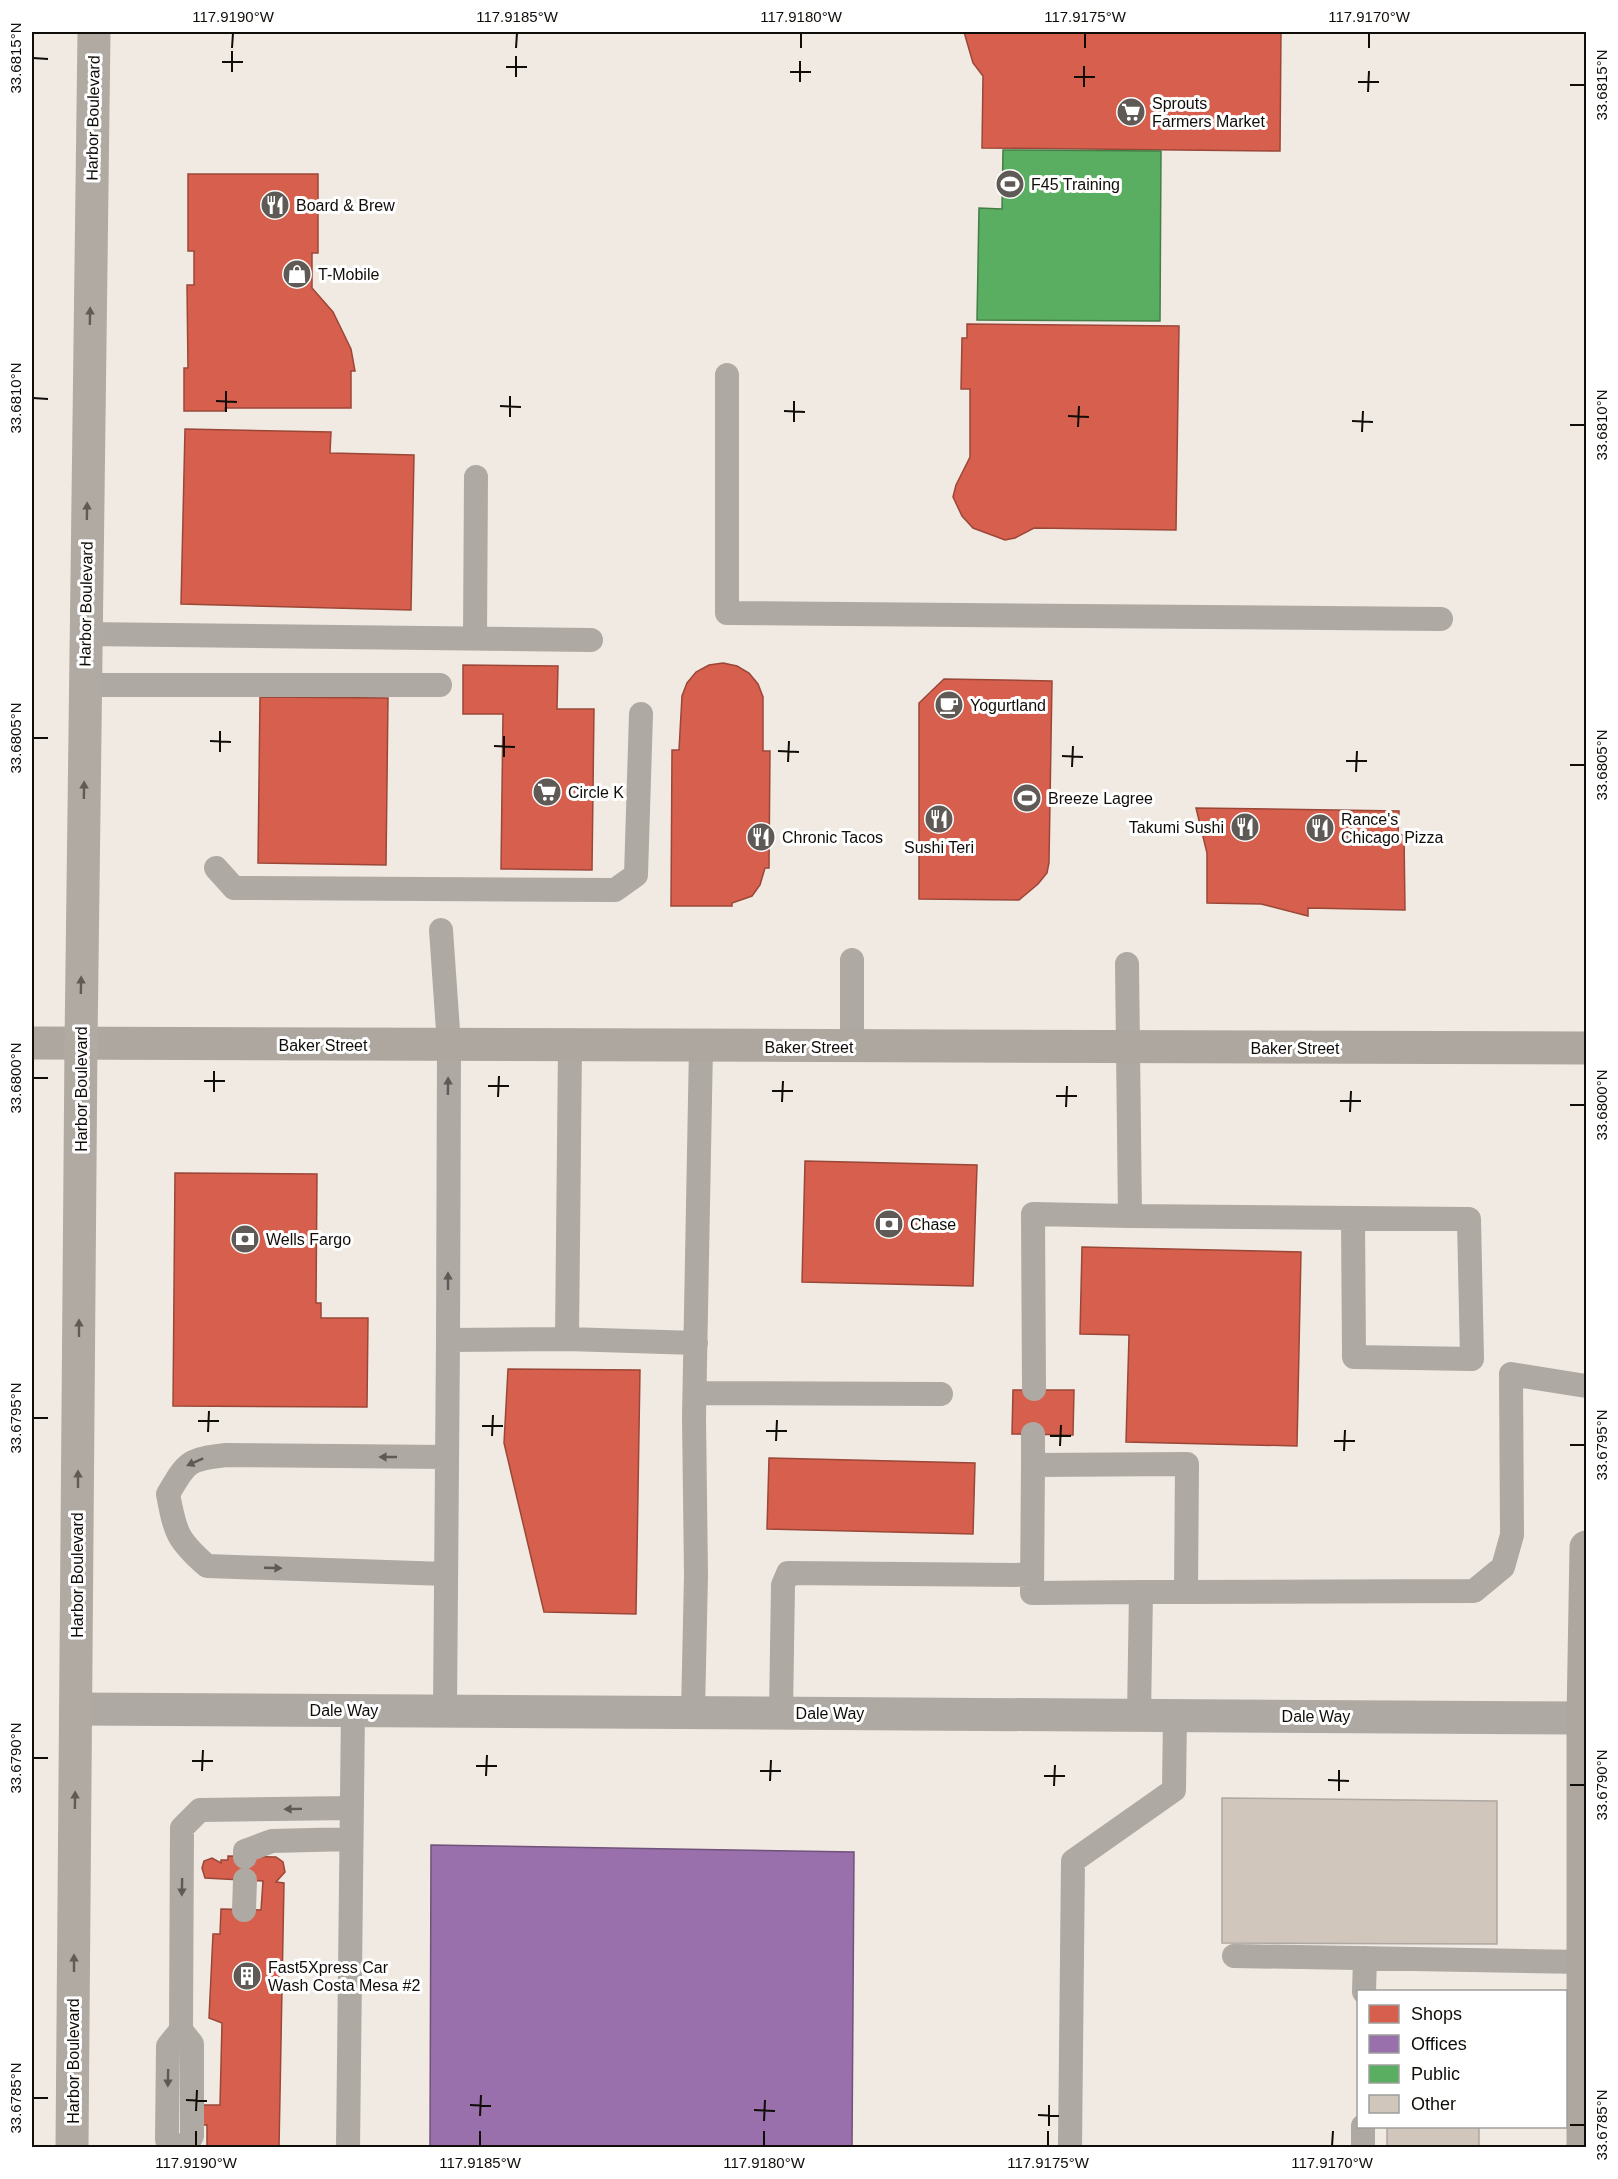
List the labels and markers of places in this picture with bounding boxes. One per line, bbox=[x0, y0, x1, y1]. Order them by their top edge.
place label: Sprouts Farmers Market bbox=[1152, 95, 1265, 130]
supermarket icon: Sprouts Farmers Market bbox=[1115, 96, 1147, 128]
sports icon: F45 Training bbox=[994, 168, 1026, 200]
place label: F45 Training bbox=[1031, 176, 1120, 193]
restaurant icon: Board & Brew bbox=[259, 189, 291, 221]
place label: Board & Brew bbox=[296, 197, 395, 214]
shop icon: T-Mobile bbox=[281, 258, 313, 290]
place label: T-Mobile bbox=[318, 266, 379, 283]
cafe icon: Yogurtland bbox=[933, 689, 965, 721]
place label: Yogurtland bbox=[970, 697, 1046, 714]
supermarket icon: Circle K bbox=[531, 776, 563, 808]
sports icon: Breeze Lagree bbox=[1011, 782, 1043, 814]
place label: Circle K bbox=[568, 784, 624, 801]
place label: Breeze Lagree bbox=[1048, 790, 1153, 807]
restaurant icon: Sushi Teri bbox=[923, 803, 955, 835]
restaurant icon: Takumi Sushi bbox=[1229, 811, 1261, 843]
place label: Rance's Chicago Pizza bbox=[1341, 811, 1443, 846]
restaurant icon: Rance's Chicago Pizza bbox=[1304, 812, 1336, 844]
place label: Takumi Sushi bbox=[1129, 819, 1224, 836]
restaurant icon: Chronic Tacos bbox=[745, 821, 777, 853]
place label: Chronic Tacos bbox=[782, 829, 883, 846]
place label: Sushi Teri bbox=[904, 839, 974, 856]
bank icon: Chase bbox=[873, 1208, 905, 1240]
place label: Chase bbox=[910, 1216, 956, 1233]
bank icon: Wells Fargo bbox=[229, 1223, 261, 1255]
place label: Wells Fargo bbox=[266, 1231, 351, 1248]
place label: Fast5Xpress Car Wash Costa Mesa #2 bbox=[268, 1959, 420, 1994]
building icon: Fast5Xpress Car Wash Costa Mesa #2 bbox=[231, 1960, 263, 1992]

